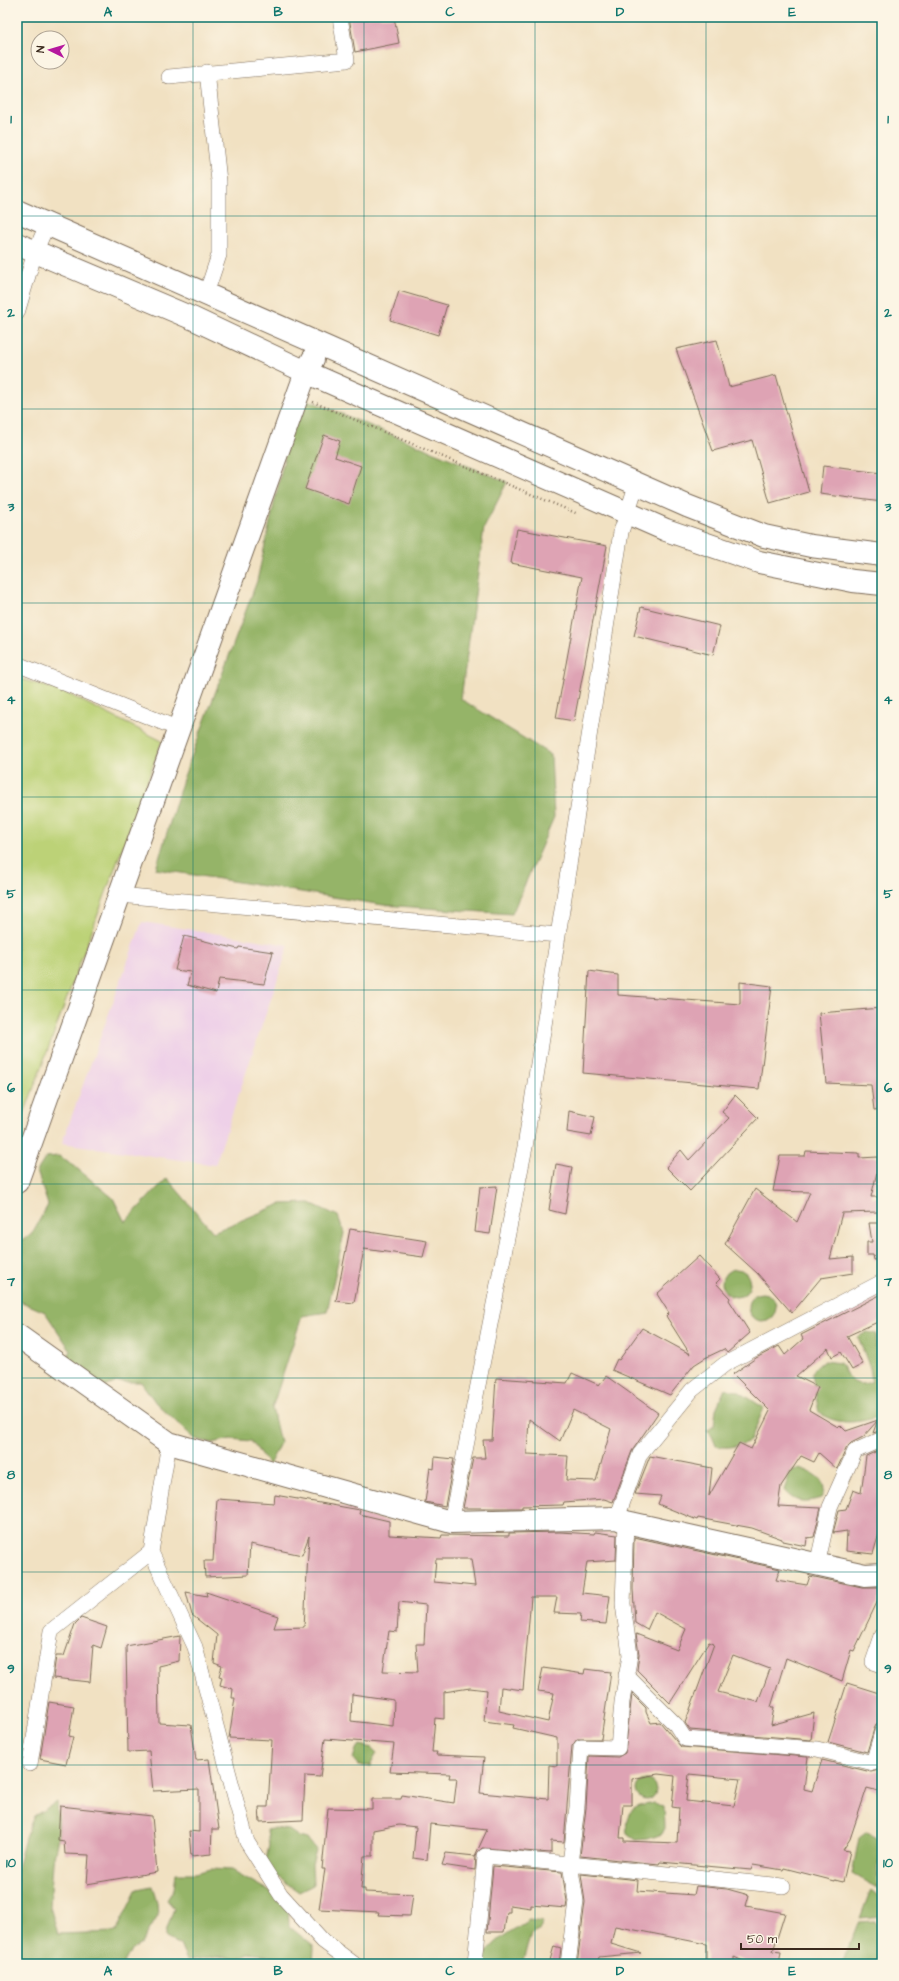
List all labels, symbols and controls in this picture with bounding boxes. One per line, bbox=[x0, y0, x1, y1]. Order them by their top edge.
text: A bbox=[104, 3, 113, 21]
text: B bbox=[273, 3, 283, 21]
text: C bbox=[445, 3, 455, 21]
text: D bbox=[616, 3, 625, 21]
text: E bbox=[788, 3, 796, 21]
north arrow bbox=[30, 30, 70, 70]
text: N bbox=[33, 45, 48, 53]
text: 1 bbox=[10, 110, 12, 128]
text: 1 bbox=[887, 110, 889, 128]
text: 2 bbox=[6, 304, 15, 322]
text: 2 bbox=[883, 304, 892, 322]
text: 3 bbox=[7, 498, 15, 516]
text: 3 bbox=[884, 498, 892, 516]
text: 4 bbox=[7, 691, 16, 709]
text: 4 bbox=[884, 691, 893, 709]
text: 5 bbox=[6, 885, 16, 903]
text: 5 bbox=[883, 885, 893, 903]
text: 6 bbox=[7, 1079, 16, 1097]
text: 6 bbox=[884, 1079, 893, 1097]
text: 7 bbox=[6, 1273, 16, 1291]
text: 7 bbox=[883, 1273, 893, 1291]
text: 8 bbox=[7, 1466, 16, 1484]
text: 8 bbox=[884, 1466, 893, 1484]
text: 9 bbox=[7, 1660, 15, 1678]
text: 9 bbox=[884, 1660, 892, 1678]
text: 10 bbox=[6, 1854, 17, 1872]
text: 10 bbox=[883, 1854, 894, 1872]
scale bar bbox=[741, 1925, 859, 1951]
text: 50 m bbox=[747, 1931, 778, 1948]
text: A bbox=[104, 1962, 113, 1980]
text: B bbox=[273, 1962, 283, 1980]
text: C bbox=[445, 1962, 455, 1980]
text: D bbox=[616, 1962, 625, 1980]
text: E bbox=[788, 1962, 796, 1980]

